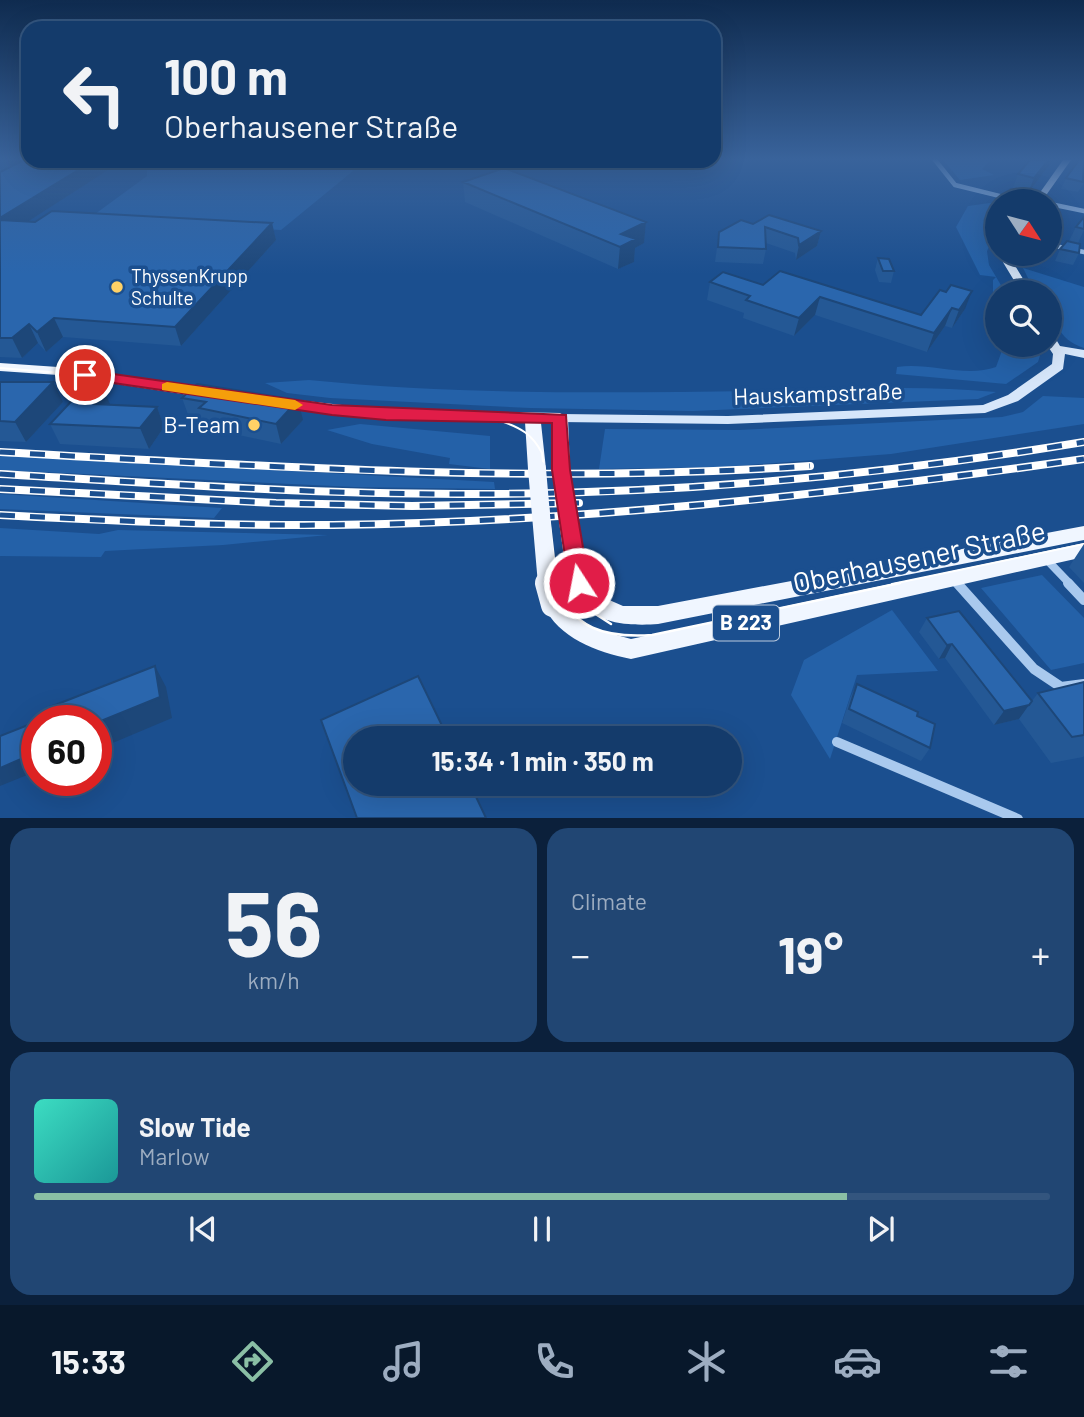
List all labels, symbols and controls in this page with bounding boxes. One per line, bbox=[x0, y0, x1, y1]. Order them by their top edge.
text: 100 m bbox=[164, 46, 288, 105]
icon: left bbox=[49, 49, 140, 140]
text: Oberhausener Straße bbox=[164, 106, 458, 144]
north arrow bbox=[985, 189, 1062, 266]
map controls bbox=[985, 189, 1062, 357]
place label: ThyssenKrupp Schulte bbox=[131, 264, 248, 309]
marker: ThyssenKrupp Schulte bbox=[109, 279, 125, 295]
button: search bbox=[985, 280, 1062, 357]
pin bbox=[55, 345, 115, 405]
icon: arrive bbox=[66, 356, 104, 394]
street label: Hauskampstraße bbox=[733, 376, 903, 410]
place label: B-Team bbox=[163, 410, 240, 438]
marker: B-Team bbox=[246, 417, 262, 433]
street label: Oberhausener Straße bbox=[789, 513, 1048, 599]
position arrow bbox=[542, 546, 616, 620]
road number: B 223 bbox=[713, 606, 779, 640]
speed limit sign: 60 bbox=[21, 705, 112, 796]
text: 15:34 · 1 min · 350 m bbox=[431, 745, 654, 776]
text: 56 bbox=[225, 866, 322, 975]
text: Climate bbox=[571, 887, 647, 915]
text: 19° bbox=[778, 922, 843, 984]
text: − bbox=[571, 931, 590, 977]
text: + bbox=[1031, 931, 1050, 977]
text: km/h bbox=[247, 966, 300, 994]
text: Slow Tide bbox=[139, 1111, 251, 1142]
text: Marlow bbox=[139, 1142, 210, 1170]
icon: previous bbox=[184, 1210, 222, 1248]
icon: pause bbox=[523, 1210, 561, 1248]
icon: next bbox=[862, 1210, 900, 1248]
icon: directions bbox=[228, 1337, 277, 1386]
icon: music bbox=[379, 1337, 428, 1386]
icon: phone bbox=[530, 1337, 579, 1386]
icon: climate bbox=[682, 1337, 731, 1386]
icon: car bbox=[833, 1337, 882, 1386]
icon: filters bbox=[984, 1337, 1033, 1386]
text: 15:33 bbox=[51, 1342, 126, 1380]

